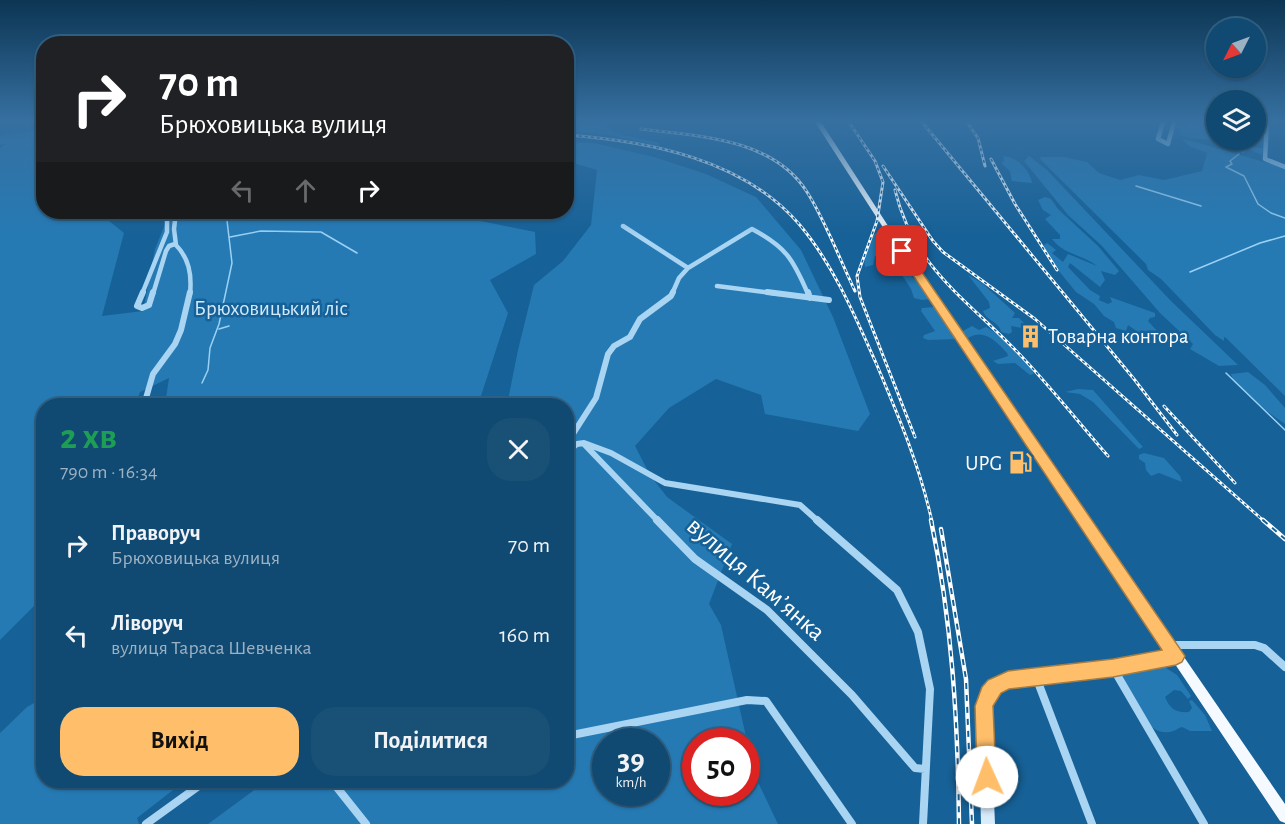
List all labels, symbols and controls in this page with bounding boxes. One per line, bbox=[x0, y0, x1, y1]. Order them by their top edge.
north arrow bbox=[1206, 18, 1266, 78]
map controls bbox=[1206, 18, 1266, 150]
icon: right bbox=[60, 60, 138, 138]
text: 70 m bbox=[159, 62, 239, 104]
button: layers bbox=[1206, 90, 1266, 150]
text: Брюховицька вулиця bbox=[159, 111, 387, 138]
icon: left bbox=[226, 174, 259, 207]
icon: ahead bbox=[289, 174, 322, 207]
icon: right bbox=[352, 174, 385, 207]
pin bbox=[876, 225, 927, 276]
icon: arrive bbox=[885, 234, 918, 267]
park label: Брюховицький ліс bbox=[194, 298, 348, 319]
building icon: Товарна контора bbox=[1017, 323, 1043, 349]
place label: Товарна контора bbox=[1048, 326, 1189, 347]
button: close bbox=[487, 418, 550, 481]
text: 2 хв bbox=[60, 419, 117, 455]
fuel station icon: UPG bbox=[1007, 450, 1033, 476]
place label: UPG bbox=[965, 453, 1002, 474]
text: 790 m · 16:34 bbox=[60, 462, 158, 482]
street label: вулиця Камʼянка bbox=[682, 512, 830, 646]
text: Праворуч bbox=[111, 522, 201, 544]
icon: right bbox=[60, 529, 93, 562]
text: 70 m bbox=[508, 534, 550, 556]
text: Брюховицька вулиця bbox=[111, 548, 280, 568]
text: Ліворуч bbox=[111, 612, 184, 634]
icon: left bbox=[60, 619, 93, 652]
text: 160 m bbox=[499, 624, 550, 646]
text: вулиця Тараса Шевченка bbox=[111, 638, 312, 658]
button: Вихід bbox=[60, 707, 299, 776]
button: Поділитися bbox=[311, 707, 550, 776]
speed limit sign: 50 bbox=[682, 728, 760, 806]
text: 39 bbox=[617, 745, 645, 775]
position arrow bbox=[955, 745, 1019, 809]
text: km/h bbox=[616, 775, 646, 790]

